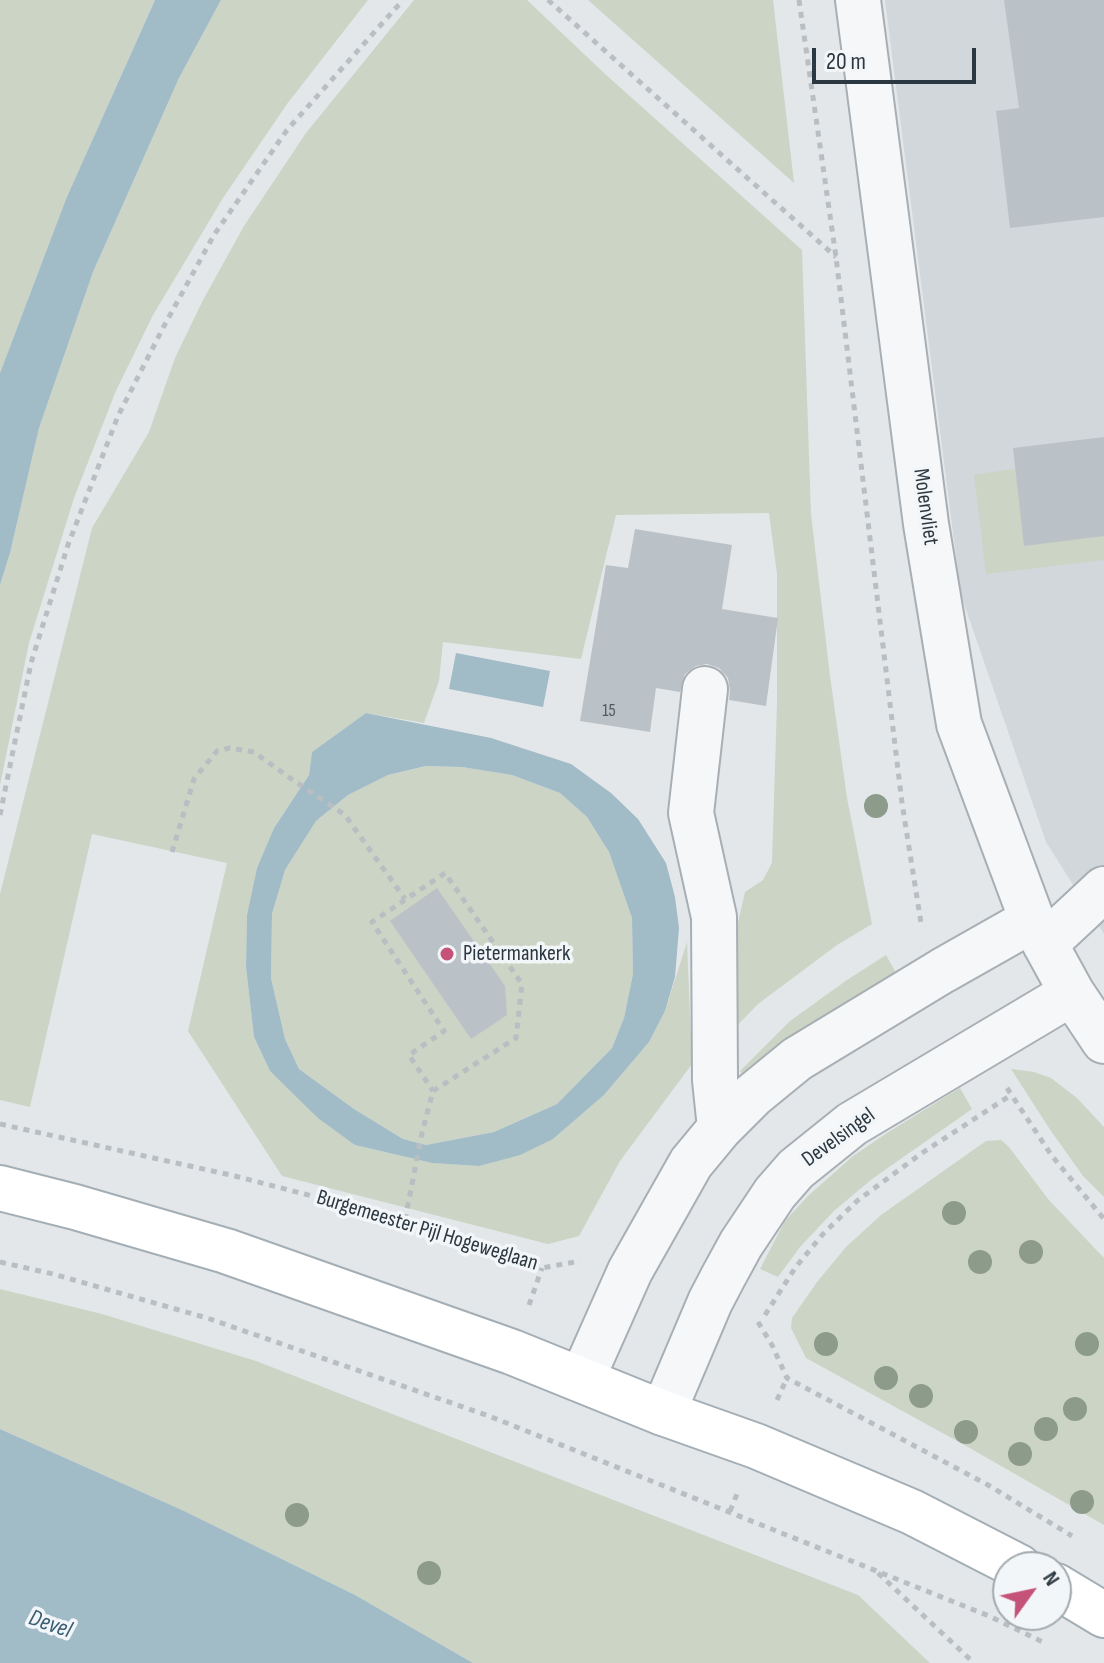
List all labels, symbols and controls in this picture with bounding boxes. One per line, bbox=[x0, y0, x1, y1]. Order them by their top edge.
scale bar bbox=[816, 32, 980, 82]
text: 20 m bbox=[826, 47, 866, 76]
street label: Molenvliet bbox=[907, 467, 943, 547]
house number: 15 bbox=[602, 700, 616, 722]
place label: Pietermankerk bbox=[463, 941, 570, 967]
marker: Pietermankerk bbox=[438, 945, 456, 963]
street label: Develsingel bbox=[797, 1103, 881, 1173]
street label: Burgemeester Pijl Hogeweglaan bbox=[313, 1185, 541, 1277]
north arrow bbox=[992, 1551, 1072, 1631]
text: N bbox=[1036, 1566, 1065, 1591]
water label: Devel bbox=[25, 1604, 75, 1646]

